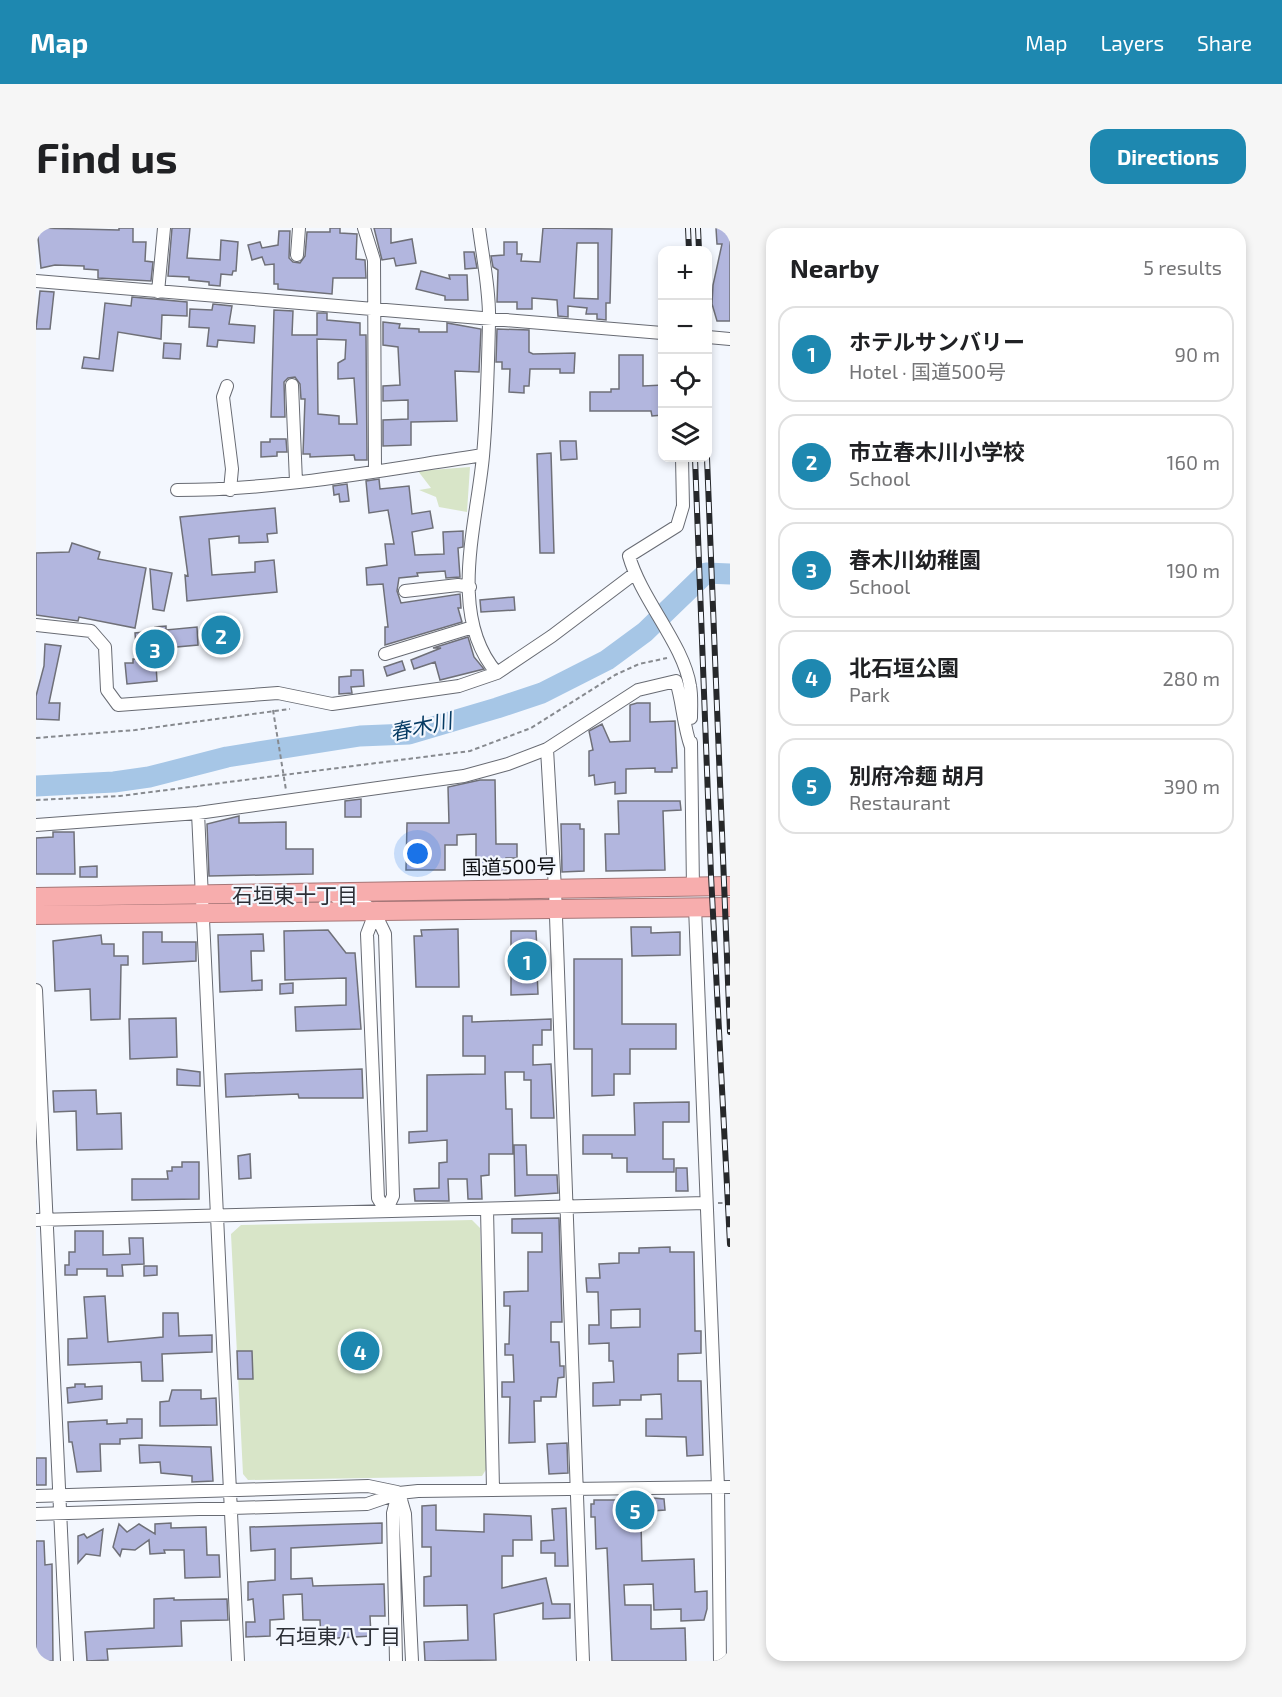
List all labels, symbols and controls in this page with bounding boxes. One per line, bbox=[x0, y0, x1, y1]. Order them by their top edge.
text: Map bbox=[30, 25, 88, 59]
text: Map bbox=[1025, 30, 1067, 55]
text: Layers bbox=[1100, 30, 1164, 55]
text: Share bbox=[1197, 30, 1252, 55]
button: Directions bbox=[1090, 129, 1246, 184]
text: Find us bbox=[36, 131, 178, 181]
map controls bbox=[658, 246, 712, 462]
button: + bbox=[658, 246, 712, 300]
text: Nearby bbox=[790, 252, 879, 283]
text: 5 results bbox=[1143, 255, 1222, 279]
button: − bbox=[658, 300, 712, 354]
text: ホテルサンバリー bbox=[849, 328, 1025, 354]
text: 1 bbox=[807, 342, 816, 366]
text: 90 m bbox=[1175, 342, 1220, 366]
button: locate bbox=[658, 354, 712, 408]
text: Hotel · 国道500号 bbox=[849, 359, 1006, 383]
button: layers bbox=[658, 408, 712, 462]
text: 市立春木川小学校 bbox=[849, 438, 1025, 464]
text: 2 bbox=[806, 450, 817, 474]
text: 160 m bbox=[1167, 450, 1220, 474]
text: School bbox=[849, 466, 910, 490]
text: 春木川幼稚園 bbox=[849, 546, 981, 572]
text: 3 bbox=[806, 558, 817, 582]
text: 190 m bbox=[1167, 558, 1220, 582]
text: School bbox=[849, 574, 910, 598]
pin: 2 bbox=[202, 612, 240, 658]
pin: 3 bbox=[136, 626, 174, 672]
text: 北石垣公園 bbox=[849, 654, 959, 680]
text: 4 bbox=[805, 666, 818, 690]
text: 280 m bbox=[1163, 666, 1220, 690]
text: Park bbox=[849, 682, 890, 706]
water label: 春木川 bbox=[387, 706, 456, 744]
text: 別府冷麺 胡月 bbox=[849, 762, 986, 788]
text: 5 bbox=[806, 774, 817, 798]
text: 390 m bbox=[1163, 774, 1220, 798]
text: Restaurant bbox=[849, 790, 950, 814]
your location bbox=[403, 839, 432, 868]
street label: 国道500号 bbox=[461, 853, 557, 879]
district label: 石垣東十丁目 bbox=[232, 882, 358, 907]
pin: 1 bbox=[508, 938, 546, 984]
pin: 4 bbox=[340, 1328, 380, 1374]
pin: 5 bbox=[616, 1488, 654, 1532]
district label: 石垣東八丁目 bbox=[275, 1623, 401, 1648]

